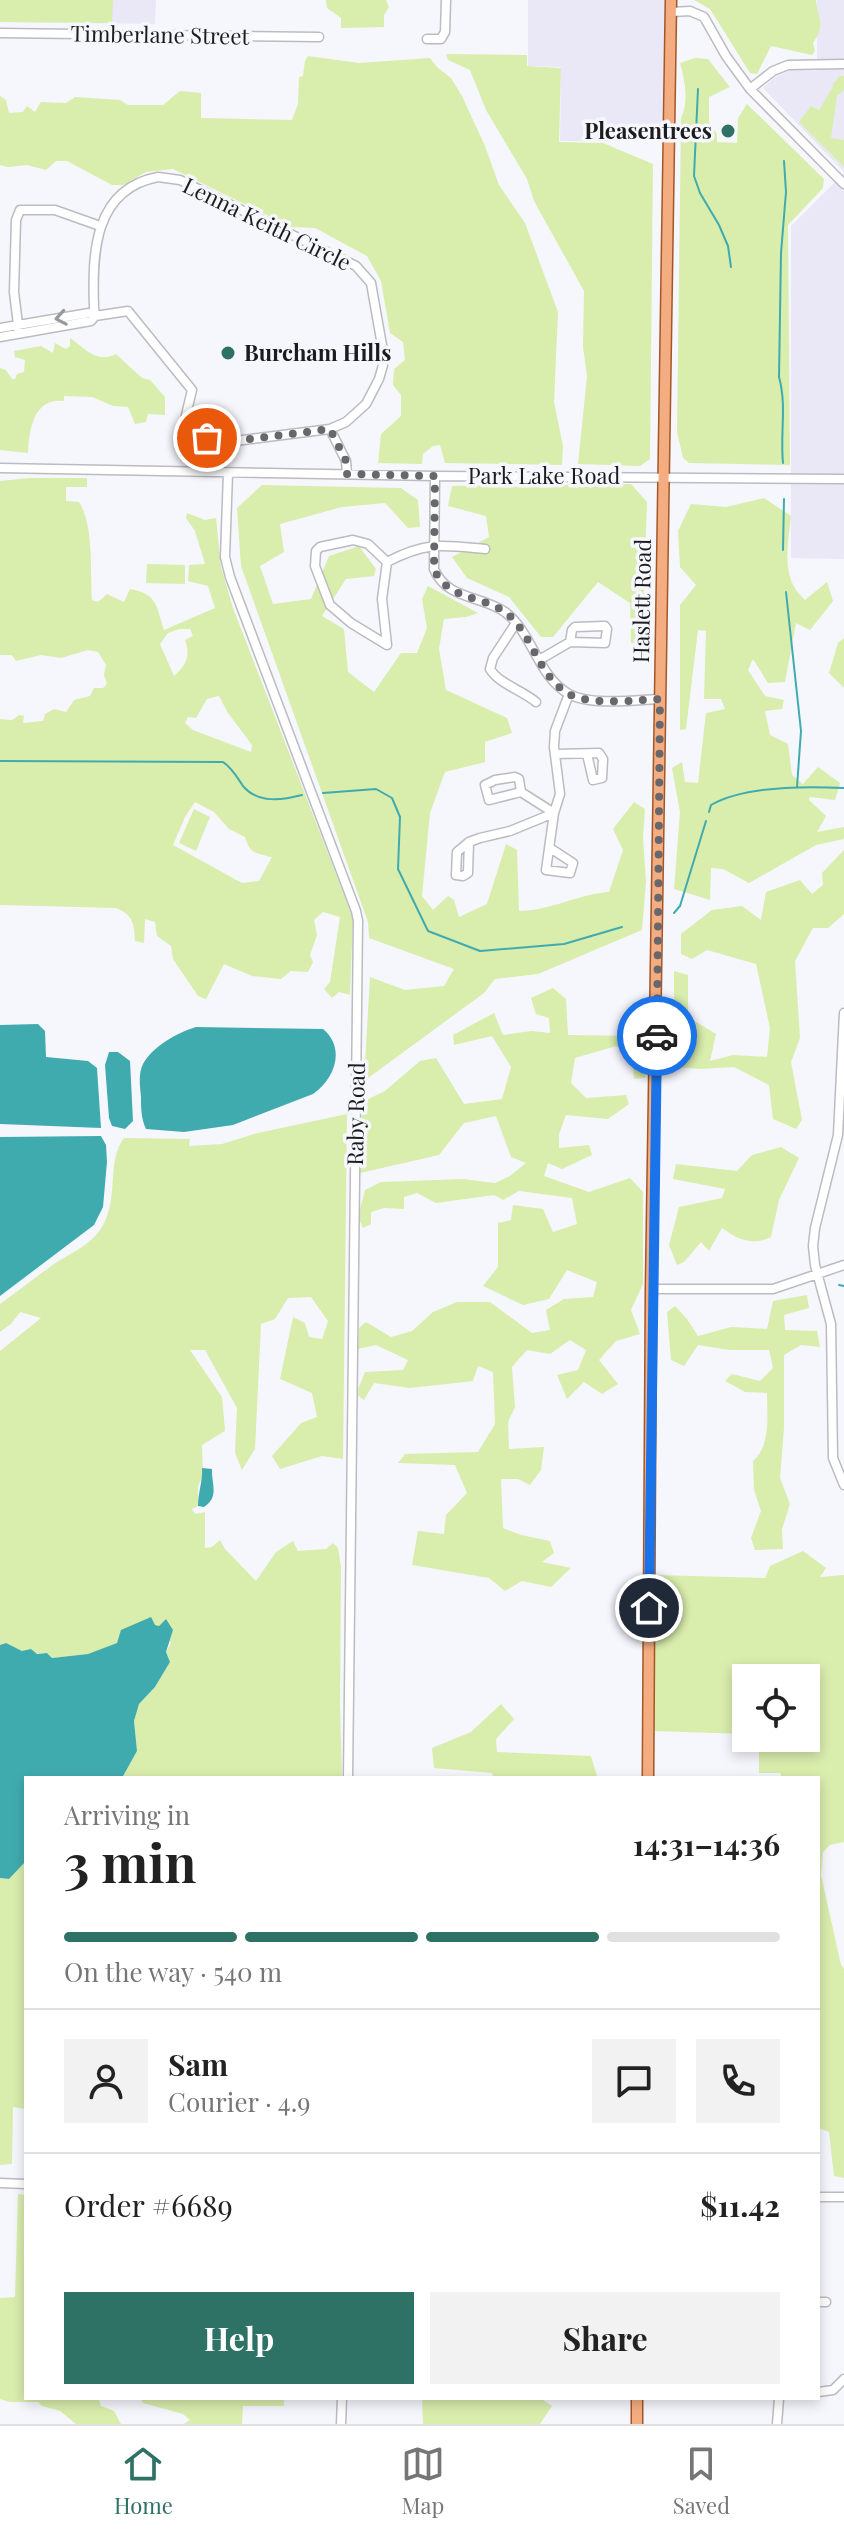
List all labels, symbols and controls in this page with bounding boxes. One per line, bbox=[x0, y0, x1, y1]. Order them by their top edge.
street label: Timberlane Street bbox=[70, 17, 251, 51]
place label: Pleasentrees bbox=[584, 115, 712, 145]
marker: Pleasentrees bbox=[719, 122, 737, 140]
street label: Lenna Keith Circle bbox=[178, 169, 356, 277]
one-way arrow bbox=[54, 308, 68, 325]
place label: Burcham Hills bbox=[244, 337, 391, 367]
marker: Burcham Hills bbox=[219, 344, 237, 362]
pin bbox=[173, 404, 241, 472]
icon: bag bbox=[185, 416, 229, 460]
street label: Park Lake Road bbox=[468, 460, 620, 490]
street label: Haslett Road bbox=[625, 538, 657, 663]
courier bbox=[617, 996, 697, 1076]
icon: car bbox=[635, 1014, 679, 1058]
street label: Raby Road bbox=[339, 1062, 371, 1166]
pin bbox=[615, 1574, 683, 1642]
icon: home bbox=[627, 1586, 671, 1630]
map controls bbox=[732, 1664, 820, 1752]
button: locate bbox=[732, 1664, 820, 1752]
text: Arriving in bbox=[64, 1797, 190, 1832]
text: 14:31–14:36 bbox=[633, 1824, 780, 1864]
text: 3 min bbox=[64, 1827, 197, 1896]
text: On the way · 540 m bbox=[64, 1954, 282, 1989]
button: person bbox=[64, 2039, 148, 2123]
button: chat bbox=[592, 2039, 676, 2123]
button: phone bbox=[696, 2039, 780, 2123]
text: Sam bbox=[168, 2044, 228, 2084]
text: Courier · 4.9 bbox=[168, 2084, 310, 2119]
text: Order #6689 bbox=[64, 2185, 233, 2225]
text: $11.42 bbox=[700, 2185, 780, 2225]
button: Help bbox=[64, 2292, 414, 2384]
button: Share bbox=[430, 2292, 780, 2384]
tab: Home bbox=[114, 2442, 173, 2520]
tab: Map bbox=[401, 2442, 445, 2520]
tab: Saved bbox=[673, 2442, 730, 2520]

